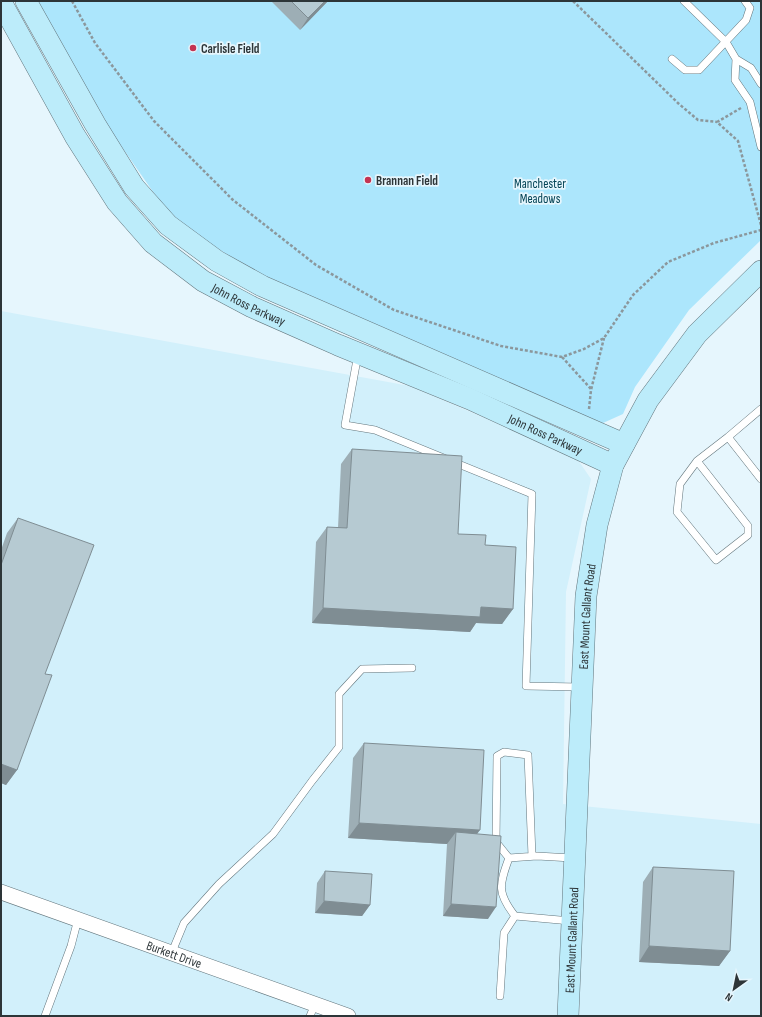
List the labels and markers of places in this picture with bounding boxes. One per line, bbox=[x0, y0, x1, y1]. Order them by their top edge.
place label: Carlisle Field bbox=[201, 41, 260, 57]
marker: Carlisle Field bbox=[188, 43, 198, 53]
place label: Brannan Field bbox=[376, 173, 438, 189]
marker: Brannan Field bbox=[363, 175, 373, 185]

